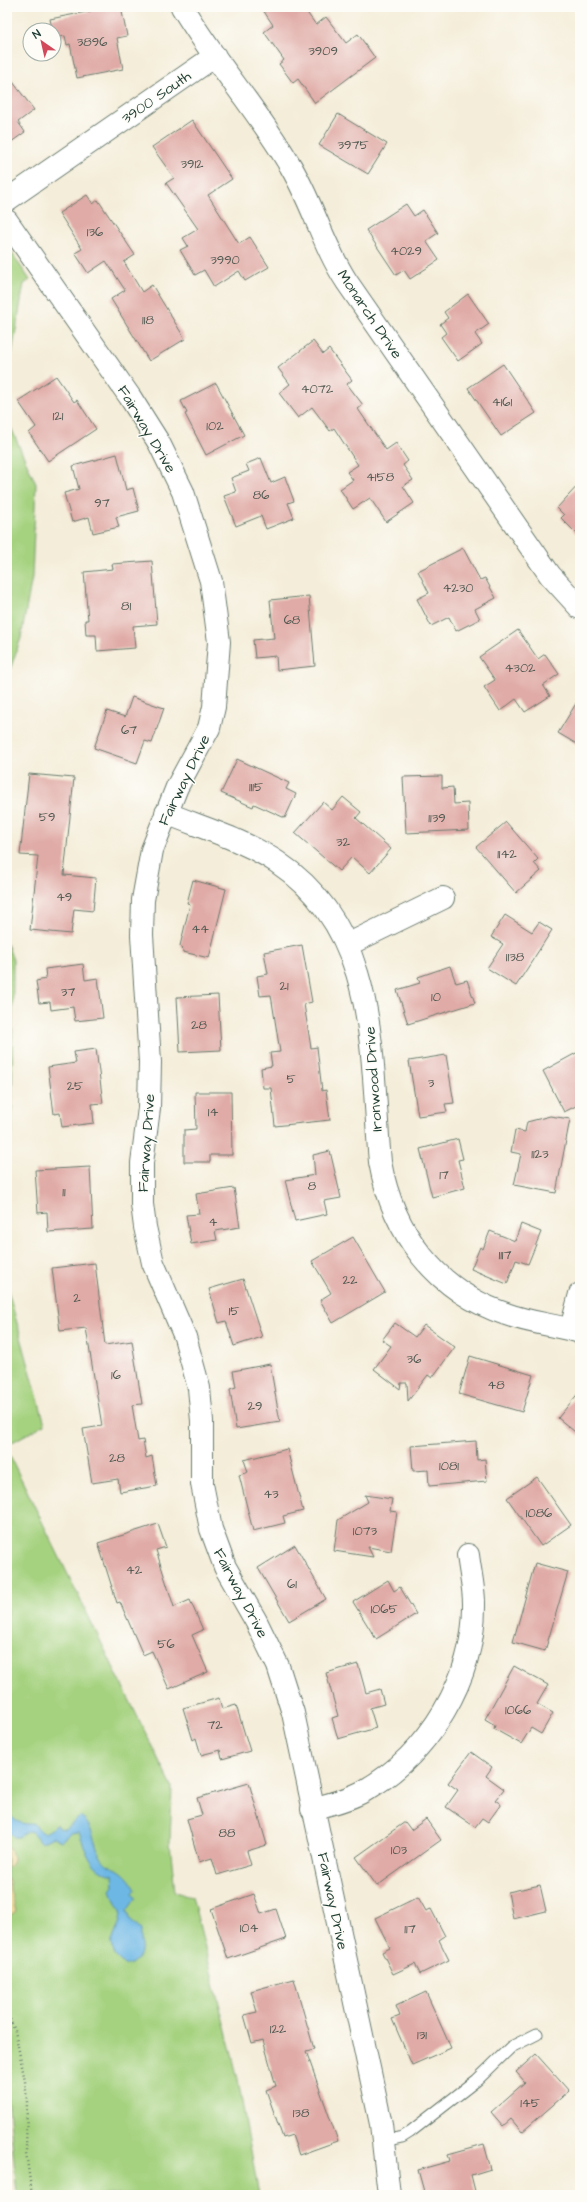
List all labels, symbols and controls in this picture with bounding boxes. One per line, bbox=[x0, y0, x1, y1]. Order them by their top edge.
north arrow bbox=[22, 22, 62, 62]
text: N bbox=[30, 26, 44, 42]
house number: 3896 bbox=[77, 33, 107, 51]
house number: 3909 bbox=[308, 42, 338, 60]
street label: 3900 South bbox=[117, 65, 196, 129]
house number: 3975 bbox=[337, 136, 369, 154]
house number: 3912 bbox=[180, 155, 204, 173]
house number: 136 bbox=[87, 223, 103, 241]
house number: 4029 bbox=[390, 242, 422, 260]
house number: 3990 bbox=[210, 251, 240, 269]
street label: Monarch Drive bbox=[332, 266, 407, 363]
house number: 118 bbox=[142, 311, 154, 329]
house number: 4072 bbox=[301, 380, 334, 398]
street label: Fairway Drive bbox=[111, 382, 181, 477]
house number: 4161 bbox=[492, 393, 512, 411]
house number: 121 bbox=[53, 407, 64, 425]
house number: 102 bbox=[206, 417, 224, 435]
house number: 4158 bbox=[366, 468, 395, 486]
house number: 86 bbox=[253, 486, 269, 504]
house number: 97 bbox=[94, 494, 110, 512]
house number: 4230 bbox=[442, 579, 474, 597]
house number: 81 bbox=[121, 597, 131, 615]
house number: 68 bbox=[284, 611, 301, 629]
house number: 4302 bbox=[504, 659, 536, 677]
house number: 67 bbox=[121, 721, 137, 739]
street label: Fairway Drive bbox=[153, 731, 216, 830]
house number: 1115 bbox=[249, 778, 263, 796]
house number: 59 bbox=[39, 808, 55, 826]
house number: 1139 bbox=[428, 809, 446, 827]
house number: 32 bbox=[336, 833, 351, 851]
house number: 1142 bbox=[497, 845, 517, 863]
house number: 49 bbox=[56, 888, 72, 906]
house number: 44 bbox=[191, 920, 209, 938]
house number: 1138 bbox=[506, 948, 525, 966]
house number: 21 bbox=[279, 977, 289, 995]
house number: 37 bbox=[61, 983, 75, 1001]
house number: 10 bbox=[431, 988, 441, 1006]
house number: 28 bbox=[191, 1016, 208, 1034]
street label: Ironwood Drive bbox=[359, 1026, 388, 1132]
house number: 5 bbox=[286, 1070, 296, 1088]
house number: 3 bbox=[428, 1074, 435, 1092]
house number: 25 bbox=[67, 1077, 83, 1095]
street label: Fairway Drive bbox=[133, 1093, 161, 1193]
house number: 14 bbox=[208, 1103, 218, 1121]
house number: 1123 bbox=[531, 1145, 549, 1163]
house number: 17 bbox=[439, 1166, 449, 1184]
house number: 8 bbox=[308, 1177, 317, 1195]
house number: 11 bbox=[62, 1183, 66, 1201]
house number: 4 bbox=[209, 1213, 218, 1231]
house number: 1117 bbox=[499, 1246, 512, 1264]
house number: 22 bbox=[343, 1271, 358, 1289]
house number: 2 bbox=[73, 1289, 81, 1307]
house number: 15 bbox=[229, 1302, 239, 1320]
house number: 36 bbox=[407, 1350, 421, 1368]
house number: 16 bbox=[111, 1366, 121, 1384]
house number: 48 bbox=[487, 1376, 505, 1394]
house number: 29 bbox=[248, 1397, 262, 1415]
house number: 28 bbox=[109, 1449, 126, 1467]
house number: 1081 bbox=[439, 1457, 459, 1475]
house number: 43 bbox=[263, 1485, 279, 1503]
house number: 1086 bbox=[526, 1504, 552, 1522]
house number: 1073 bbox=[353, 1522, 378, 1540]
street label: Fairway Drive bbox=[207, 1545, 273, 1642]
house number: 42 bbox=[126, 1561, 143, 1579]
house number: 61 bbox=[287, 1575, 297, 1593]
house number: 1065 bbox=[370, 1600, 398, 1618]
house number: 56 bbox=[157, 1635, 175, 1653]
house number: 1066 bbox=[505, 1701, 531, 1719]
house number: 72 bbox=[207, 1716, 223, 1734]
house number: 88 bbox=[219, 1824, 236, 1842]
house number: 103 bbox=[391, 1841, 408, 1859]
street label: Fairway Drive bbox=[311, 1851, 353, 1952]
house number: 104 bbox=[240, 1919, 259, 1937]
house number: 117 bbox=[404, 1920, 416, 1938]
house number: 122 bbox=[270, 2020, 287, 2038]
house number: 131 bbox=[417, 2026, 427, 2044]
house number: 145 bbox=[520, 2094, 540, 2112]
house number: 138 bbox=[293, 2104, 310, 2122]

